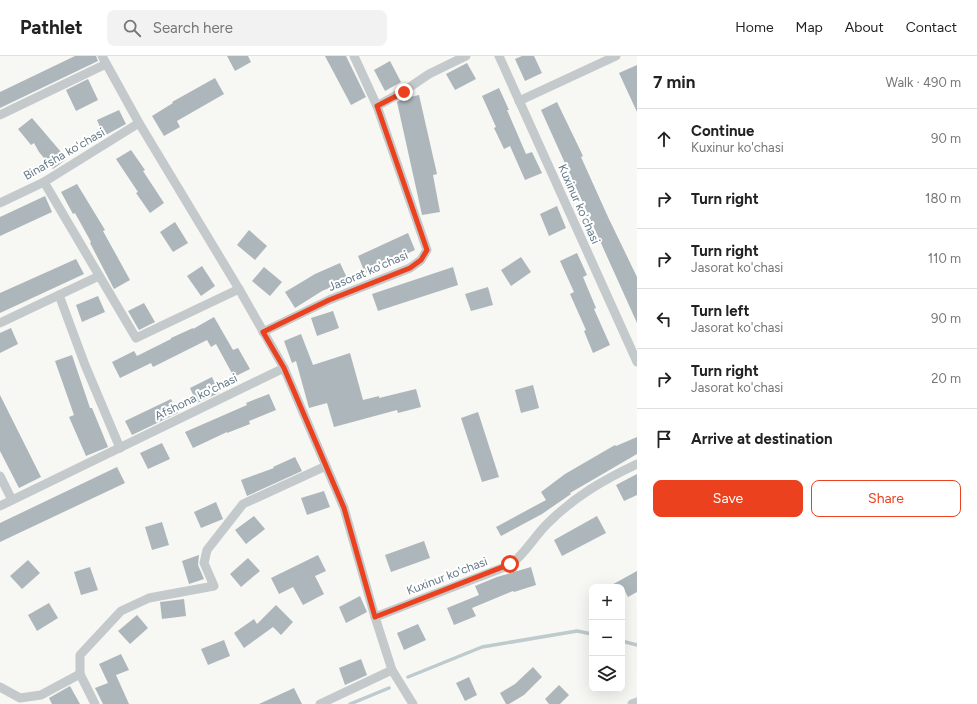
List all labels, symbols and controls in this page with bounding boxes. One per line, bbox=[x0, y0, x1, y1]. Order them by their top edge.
search box bbox=[107, 10, 387, 46]
text: Pathlet bbox=[20, 16, 83, 39]
icon: search bbox=[121, 17, 143, 39]
text: Search here bbox=[153, 19, 233, 37]
text: Home bbox=[735, 19, 774, 36]
text: Map bbox=[796, 19, 823, 36]
text: About bbox=[845, 19, 884, 36]
text: Contact bbox=[906, 19, 957, 36]
text: 7 min bbox=[653, 72, 695, 92]
text: Walk · 490 m bbox=[885, 75, 961, 90]
route end bbox=[395, 83, 413, 101]
text: Continue bbox=[691, 122, 754, 140]
street label: Binafsha ko'chasi bbox=[21, 125, 107, 183]
icon: ahead bbox=[653, 128, 675, 150]
text: 90 m bbox=[931, 131, 961, 146]
text: Kuxinur ko'chasi bbox=[691, 140, 784, 155]
street label: Kuxinur ko'chasi bbox=[555, 162, 603, 246]
icon: right bbox=[653, 188, 675, 210]
text: Turn right bbox=[691, 190, 759, 208]
text: 180 m bbox=[925, 191, 961, 206]
text: Turn right bbox=[691, 242, 759, 260]
street label: Jasorat ko'chasi bbox=[326, 248, 410, 294]
icon: right bbox=[653, 248, 675, 270]
text: 110 m bbox=[928, 251, 961, 266]
text: Jasorat ko'chasi bbox=[691, 260, 783, 275]
text: Turn left bbox=[691, 302, 749, 320]
icon: left bbox=[653, 308, 675, 330]
text: 90 m bbox=[931, 311, 961, 326]
text: Jasorat ko'chasi bbox=[691, 320, 783, 335]
text: Turn right bbox=[691, 362, 759, 380]
icon: right bbox=[653, 368, 675, 390]
street label: Afshona ko'chasi bbox=[152, 371, 240, 423]
text: 20 m bbox=[931, 371, 961, 386]
text: Jasorat ko'chasi bbox=[691, 380, 783, 395]
icon: arrive bbox=[653, 428, 675, 450]
text: Arrive at destination bbox=[691, 430, 832, 448]
button: Save bbox=[653, 480, 803, 517]
button: Share bbox=[811, 480, 961, 517]
street label: Kuxinur ko'chasi bbox=[405, 554, 489, 598]
route start bbox=[501, 555, 519, 573]
map controls bbox=[589, 584, 625, 692]
button: + bbox=[589, 584, 625, 620]
button: − bbox=[589, 620, 625, 656]
button: layers bbox=[589, 656, 625, 692]

